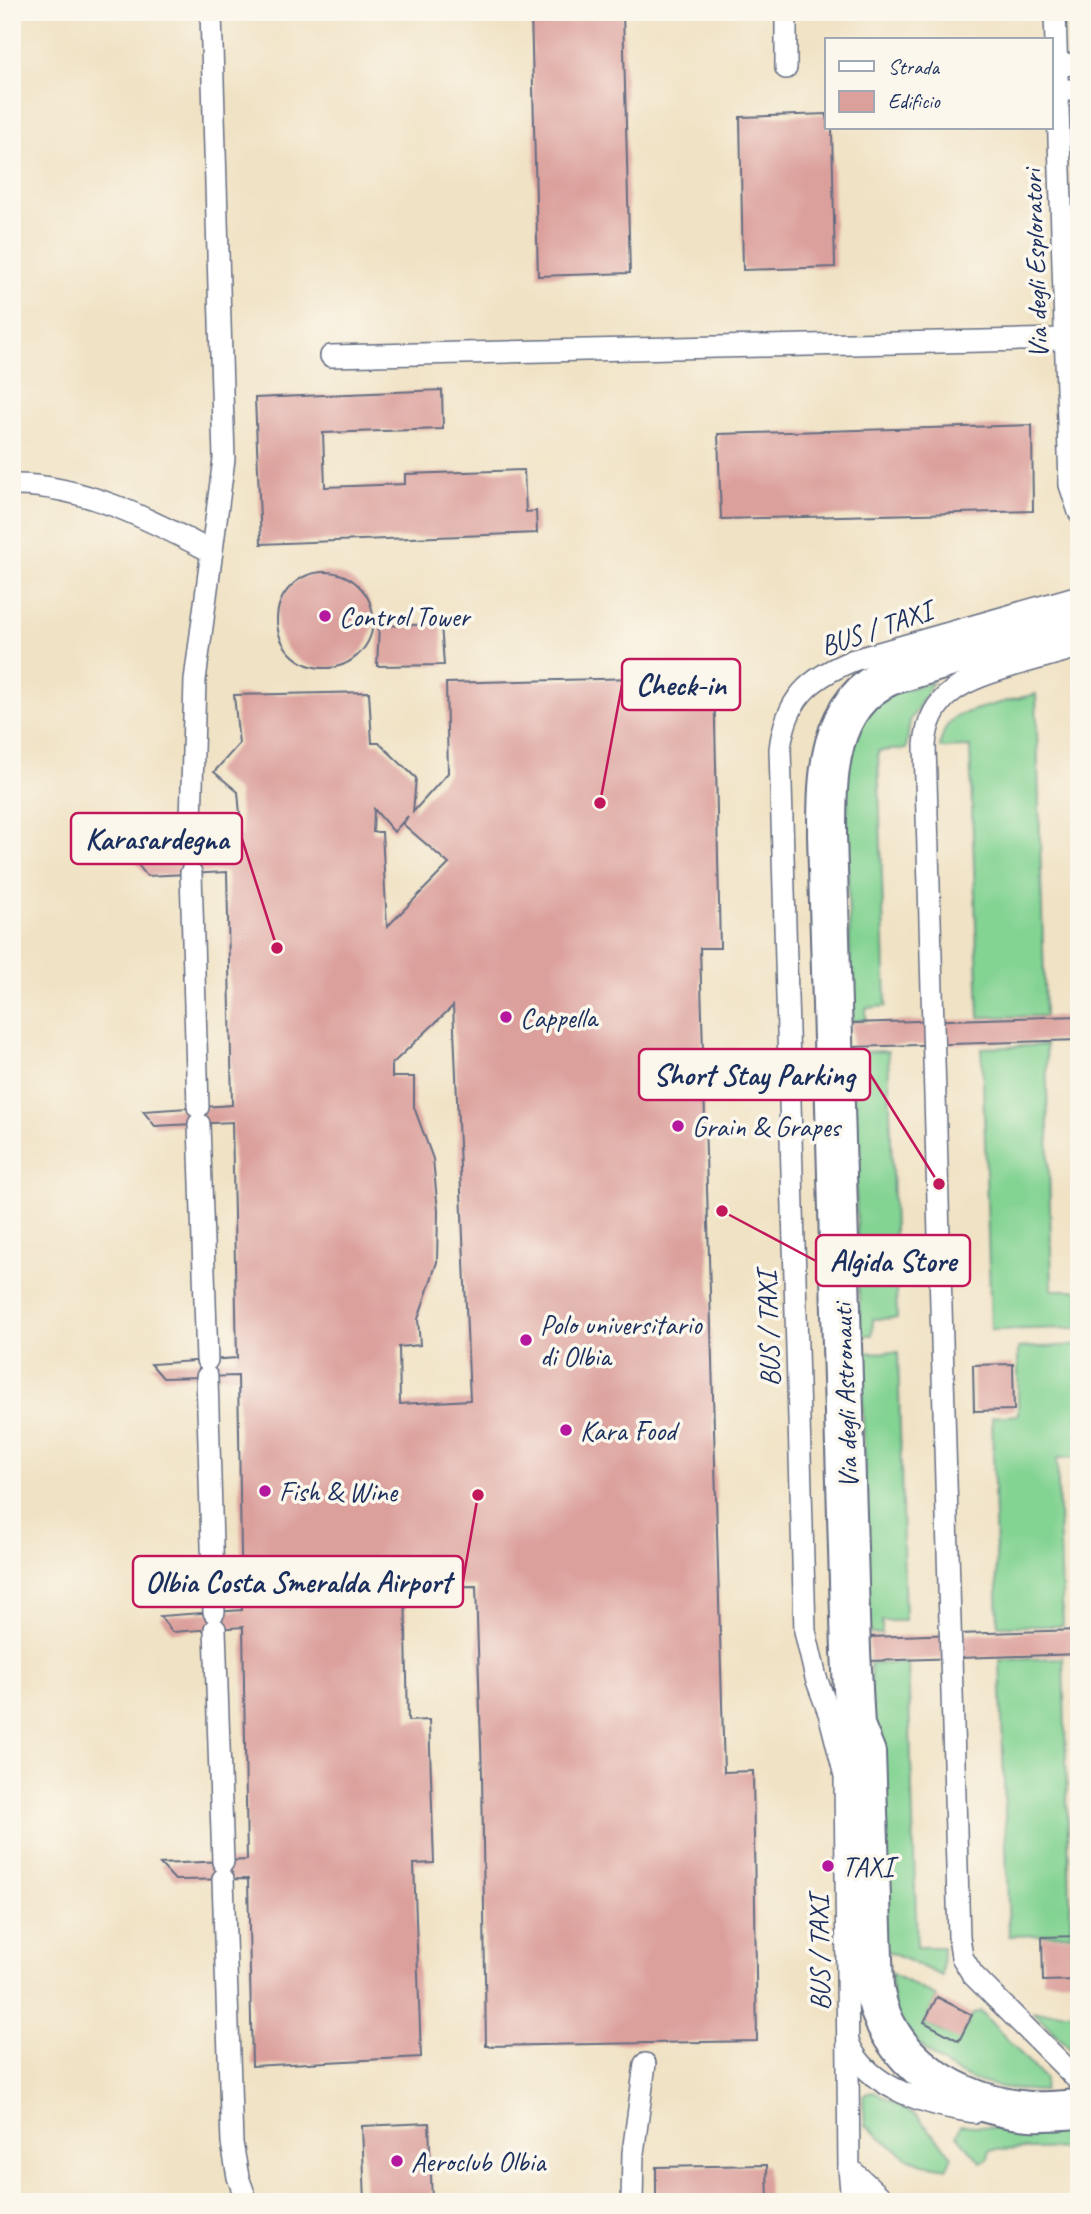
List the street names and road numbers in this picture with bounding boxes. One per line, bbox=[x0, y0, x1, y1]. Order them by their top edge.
street label: Via degli Esploratori bbox=[1014, 165, 1056, 359]
street label: BUS / TAXI bbox=[816, 591, 942, 663]
street label: BUS / TAXI bbox=[748, 1265, 788, 1387]
street label: Via degli Astronauti bbox=[824, 1299, 866, 1489]
street label: BUS / TAXI bbox=[800, 1889, 838, 2011]

